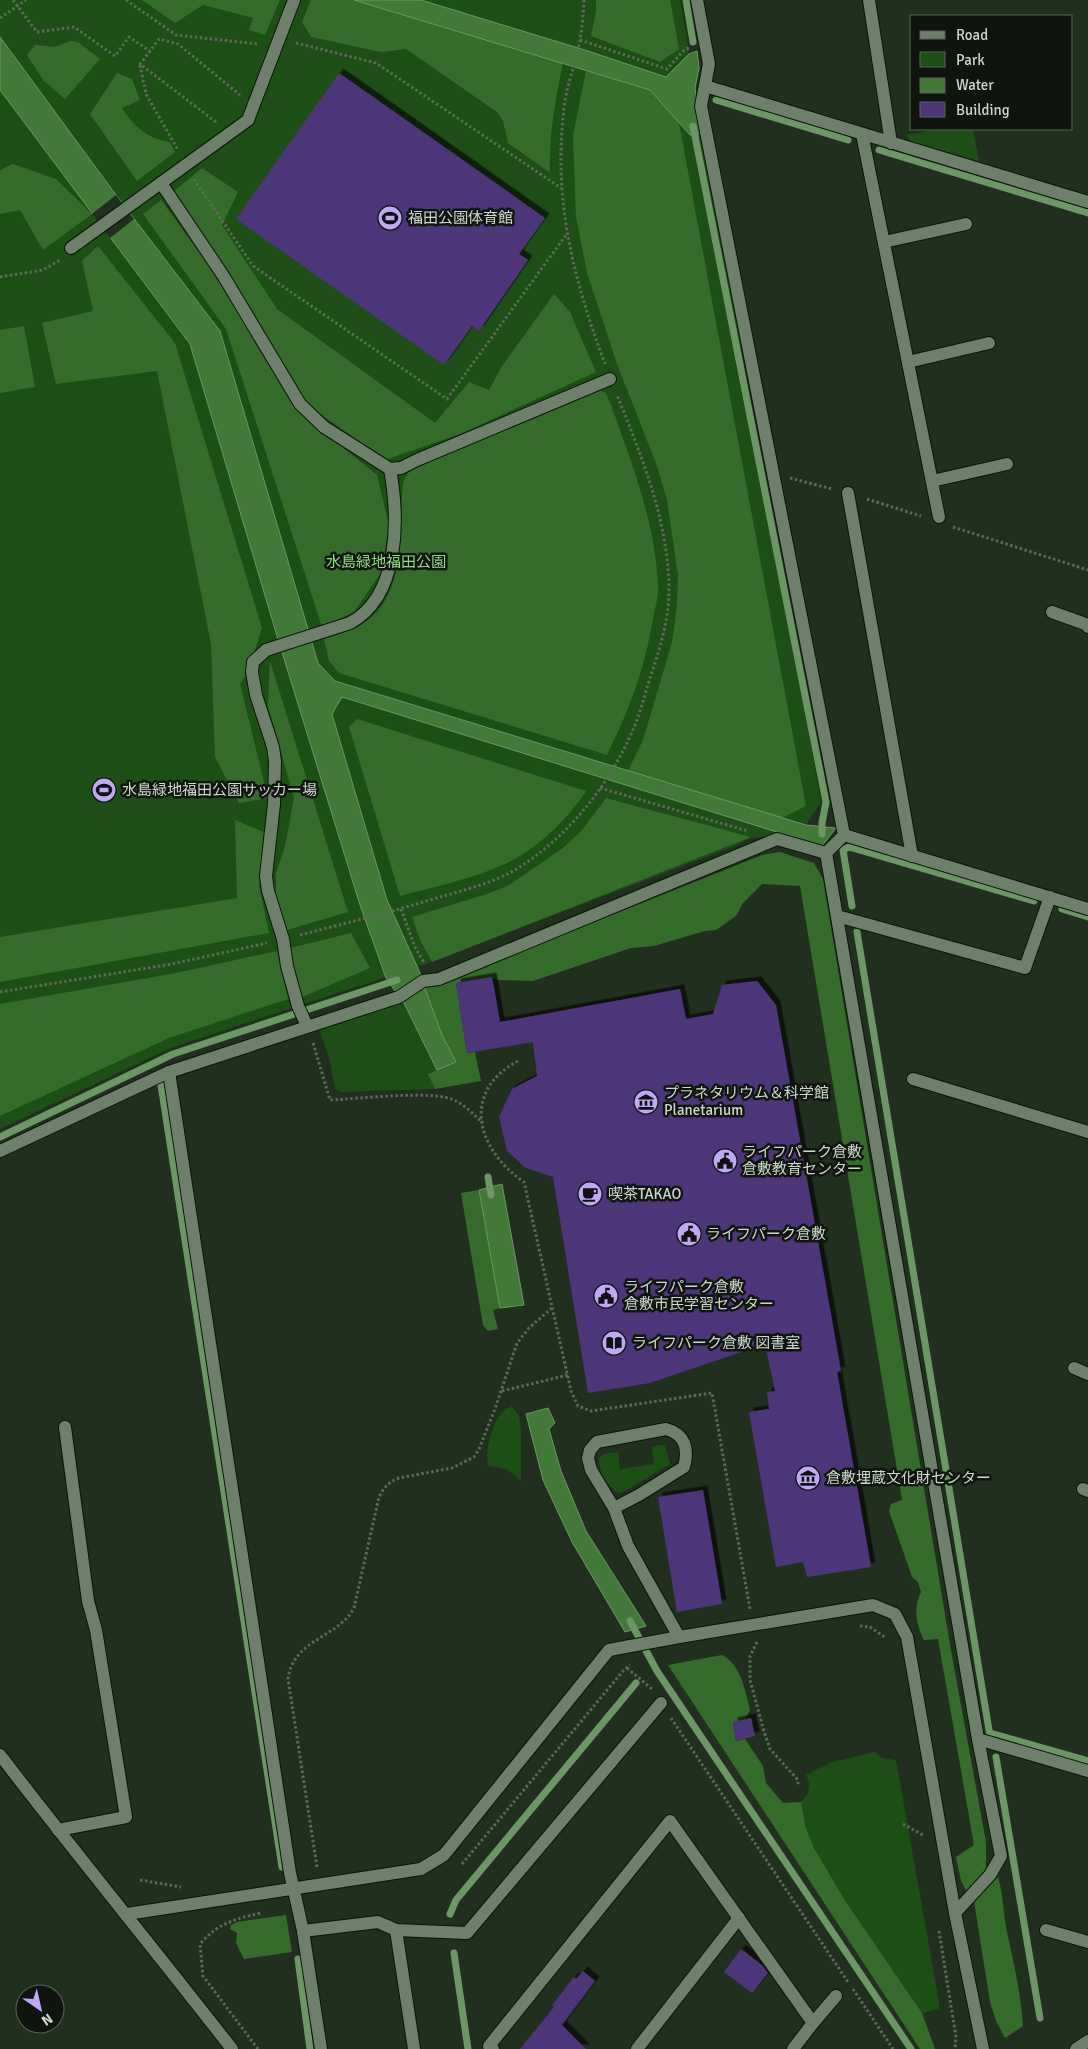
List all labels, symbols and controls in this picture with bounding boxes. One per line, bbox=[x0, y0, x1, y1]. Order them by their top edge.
legend bbox=[910, 15, 1073, 130]
text: Road bbox=[956, 26, 988, 44]
text: Park bbox=[956, 51, 985, 69]
text: Water bbox=[956, 76, 994, 94]
text: Building bbox=[956, 101, 1010, 119]
sports icon: 福田公園体育館 bbox=[377, 205, 403, 231]
place label: 福田公園体育館 bbox=[408, 209, 513, 227]
park label: 水島緑地福田公園 bbox=[326, 553, 446, 571]
sports icon: 水島緑地福田公園サッカー場 bbox=[91, 777, 117, 803]
place label: 水島緑地福田公園サッカー場 bbox=[122, 781, 317, 799]
place label: プラネタリウム＆科学館 Planetarium bbox=[664, 1084, 829, 1119]
museum icon: プラネタリウム＆科学館 Planetarium bbox=[633, 1089, 659, 1115]
place label: ライフパーク倉敷 倉敷教育センター bbox=[742, 1143, 862, 1178]
public building icon: ライフパーク倉敷 倉敷教育センター bbox=[712, 1148, 738, 1174]
cafe icon: 喫茶TAKAO bbox=[577, 1181, 603, 1207]
place label: 喫茶TAKAO bbox=[608, 1185, 682, 1203]
public building icon: ライフパーク倉敷 bbox=[676, 1221, 702, 1247]
place label: ライフパーク倉敷 bbox=[706, 1225, 826, 1243]
place label: ライフパーク倉敷 倉敷市民学習センター bbox=[624, 1278, 774, 1313]
public building icon: ライフパーク倉敷 倉敷市民学習センター bbox=[593, 1283, 619, 1309]
library icon: ライフパーク倉敷 図書室 bbox=[601, 1330, 627, 1356]
place label: ライフパーク倉敷 図書室 bbox=[632, 1334, 800, 1352]
museum icon: 倉敷埋蔵文化財センター bbox=[795, 1465, 821, 1491]
place label: 倉敷埋蔵文化財センター bbox=[826, 1469, 991, 1487]
north arrow bbox=[15, 1984, 65, 2034]
text: N bbox=[38, 2010, 56, 2029]

